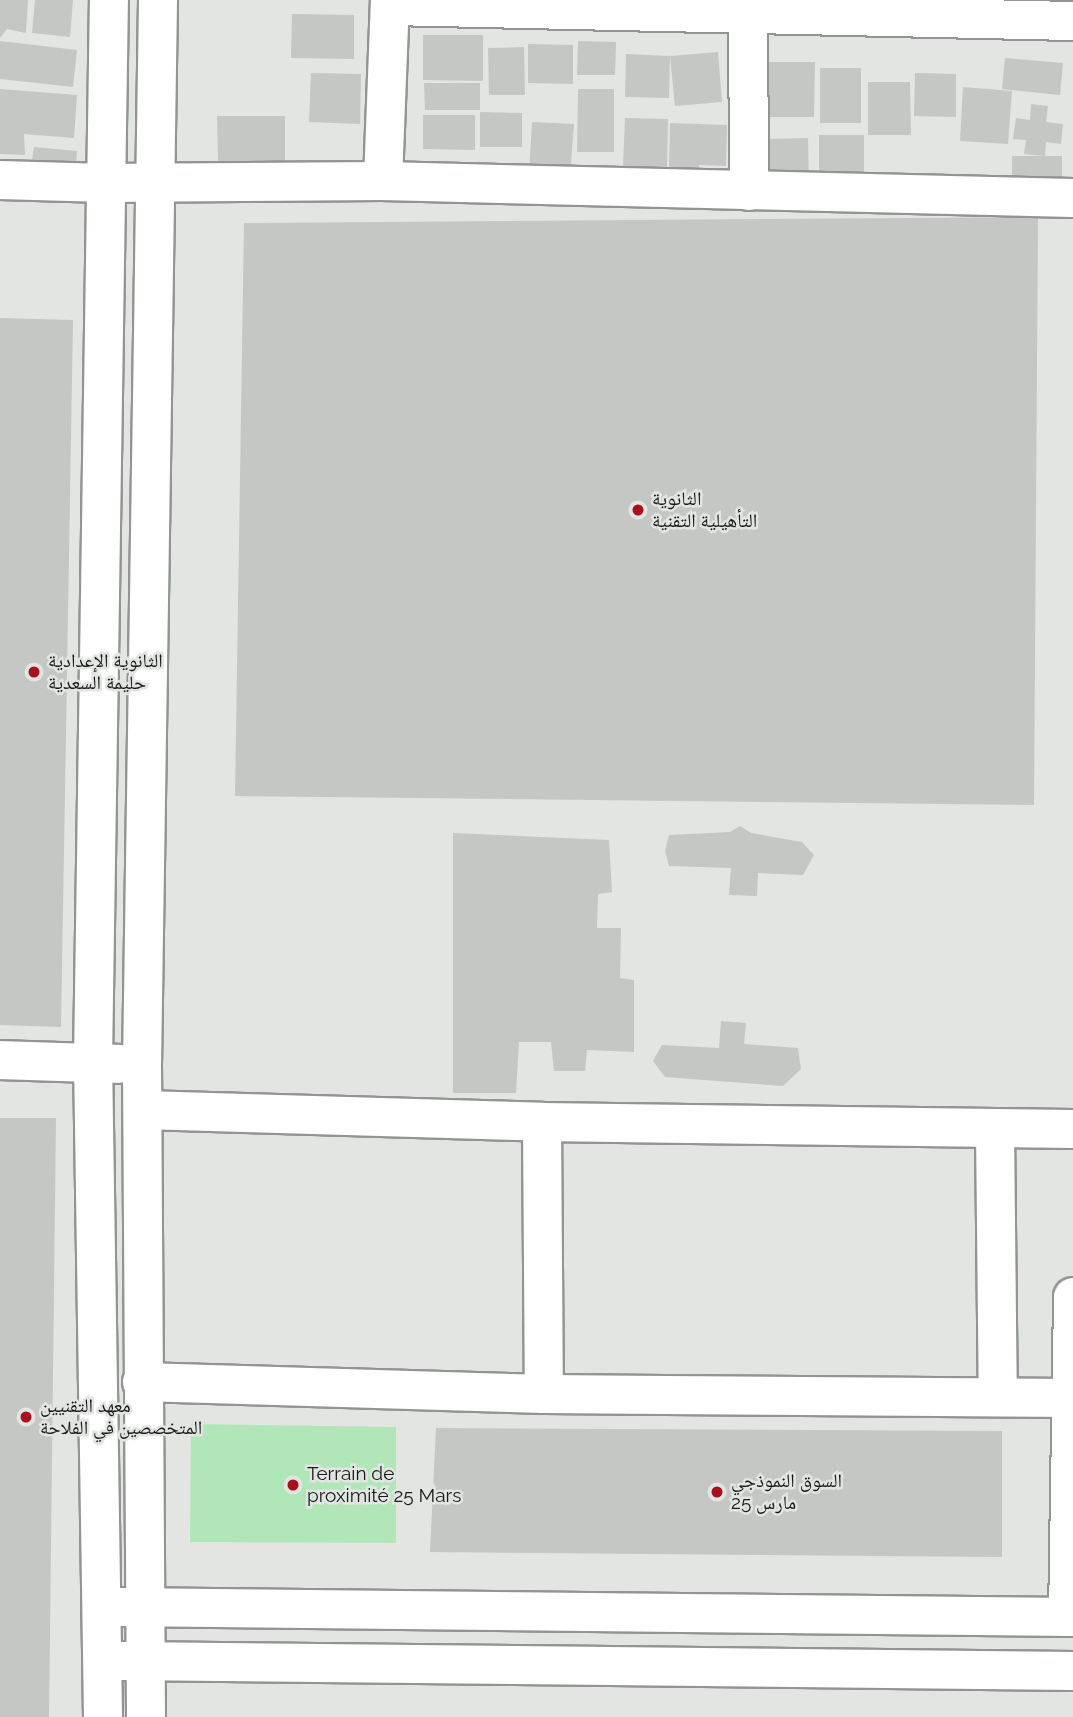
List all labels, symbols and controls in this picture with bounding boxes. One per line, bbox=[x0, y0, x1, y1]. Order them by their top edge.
place label: الثانوية التأهيلية التقنية bbox=[652, 488, 757, 532]
marker: الثانوية التأهيلية التقنية bbox=[630, 502, 646, 518]
place label: الثانوية الإعدادية حليمة السعدية bbox=[48, 650, 163, 694]
marker: الثانوية الإعدادية حليمة السعدية bbox=[26, 664, 42, 680]
place label: معهد التقنيين المتخصصين في الفلاحة bbox=[40, 1395, 202, 1439]
marker: معهد التقنيين المتخصصين في الفلاحة bbox=[18, 1409, 34, 1425]
place label: Terrain de proximité 25 Mars bbox=[307, 1463, 461, 1507]
place label: السوق النموذجي 25 مارس bbox=[731, 1470, 842, 1514]
marker: Terrain de proximité 25 Mars bbox=[285, 1477, 301, 1493]
marker: السوق النموذجي 25 مارس bbox=[709, 1484, 725, 1500]

